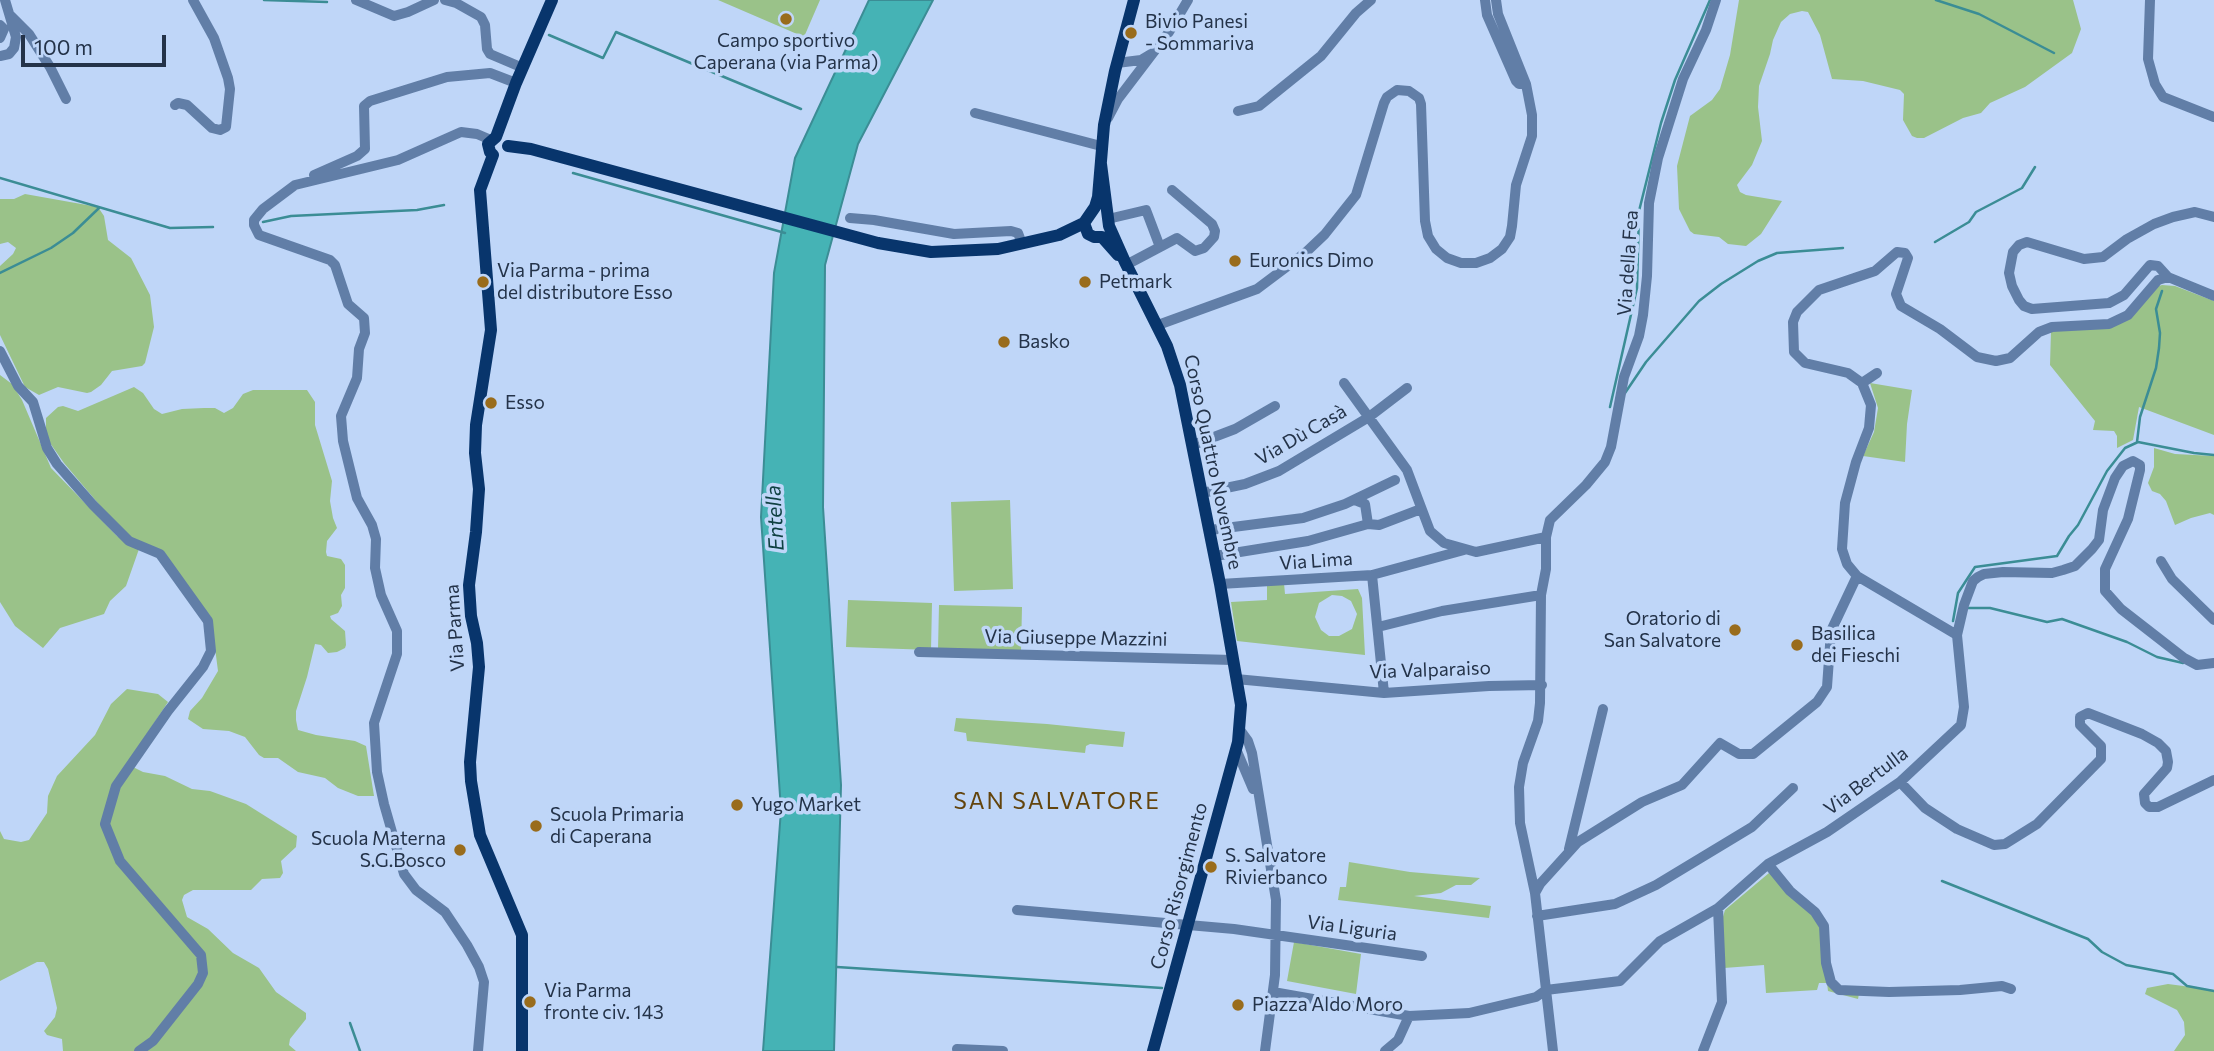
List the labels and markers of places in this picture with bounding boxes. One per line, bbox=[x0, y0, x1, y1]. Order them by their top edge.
marker: Campo sportivo Caperana (via Parma) bbox=[778, 11, 794, 27]
place label: Bivio Panesi - Sommariva bbox=[1145, 11, 1254, 55]
marker: Bivio Panesi - Sommariva bbox=[1123, 25, 1139, 41]
place label: Campo sportivo Caperana (via Parma) bbox=[694, 30, 878, 74]
place label: Euronics Dimo bbox=[1249, 250, 1374, 272]
marker: Euronics Dimo bbox=[1227, 253, 1243, 269]
place label: Via Parma - prima del distributore Esso bbox=[497, 260, 673, 304]
place label: Petmark bbox=[1099, 271, 1173, 293]
marker: Via Parma - prima del distributore Esso bbox=[475, 274, 491, 290]
marker: Petmark bbox=[1077, 274, 1093, 290]
place label: Basko bbox=[1018, 331, 1070, 353]
marker: Basko bbox=[996, 334, 1012, 350]
place label: Esso bbox=[505, 392, 545, 414]
marker: Esso bbox=[483, 395, 499, 411]
place label: Oratorio di San Salvatore bbox=[1604, 608, 1721, 652]
marker: Oratorio di San Salvatore bbox=[1727, 622, 1743, 638]
place label: Basilica dei Fieschi bbox=[1811, 623, 1900, 667]
marker: Basilica dei Fieschi bbox=[1789, 637, 1805, 653]
place label: Yugo Market bbox=[751, 794, 861, 816]
marker: Yugo Market bbox=[729, 797, 745, 813]
place label: Scuola Primaria di Caperana bbox=[550, 804, 684, 848]
marker: Scuola Primaria di Caperana bbox=[528, 818, 544, 834]
place label: Scuola Materna S.G.Bosco bbox=[311, 828, 446, 872]
marker: Scuola Materna S.G.Bosco bbox=[452, 842, 468, 858]
place label: S. Salvatore Rivierbanco bbox=[1225, 845, 1328, 889]
marker: S. Salvatore Rivierbanco bbox=[1203, 859, 1219, 875]
place label: Via Parma fronte civ. 143 bbox=[544, 980, 664, 1024]
marker: Via Parma fronte civ. 143 bbox=[522, 994, 538, 1010]
place label: Piazza Aldo Moro bbox=[1252, 994, 1403, 1016]
marker: Piazza Aldo Moro bbox=[1230, 997, 1246, 1013]

